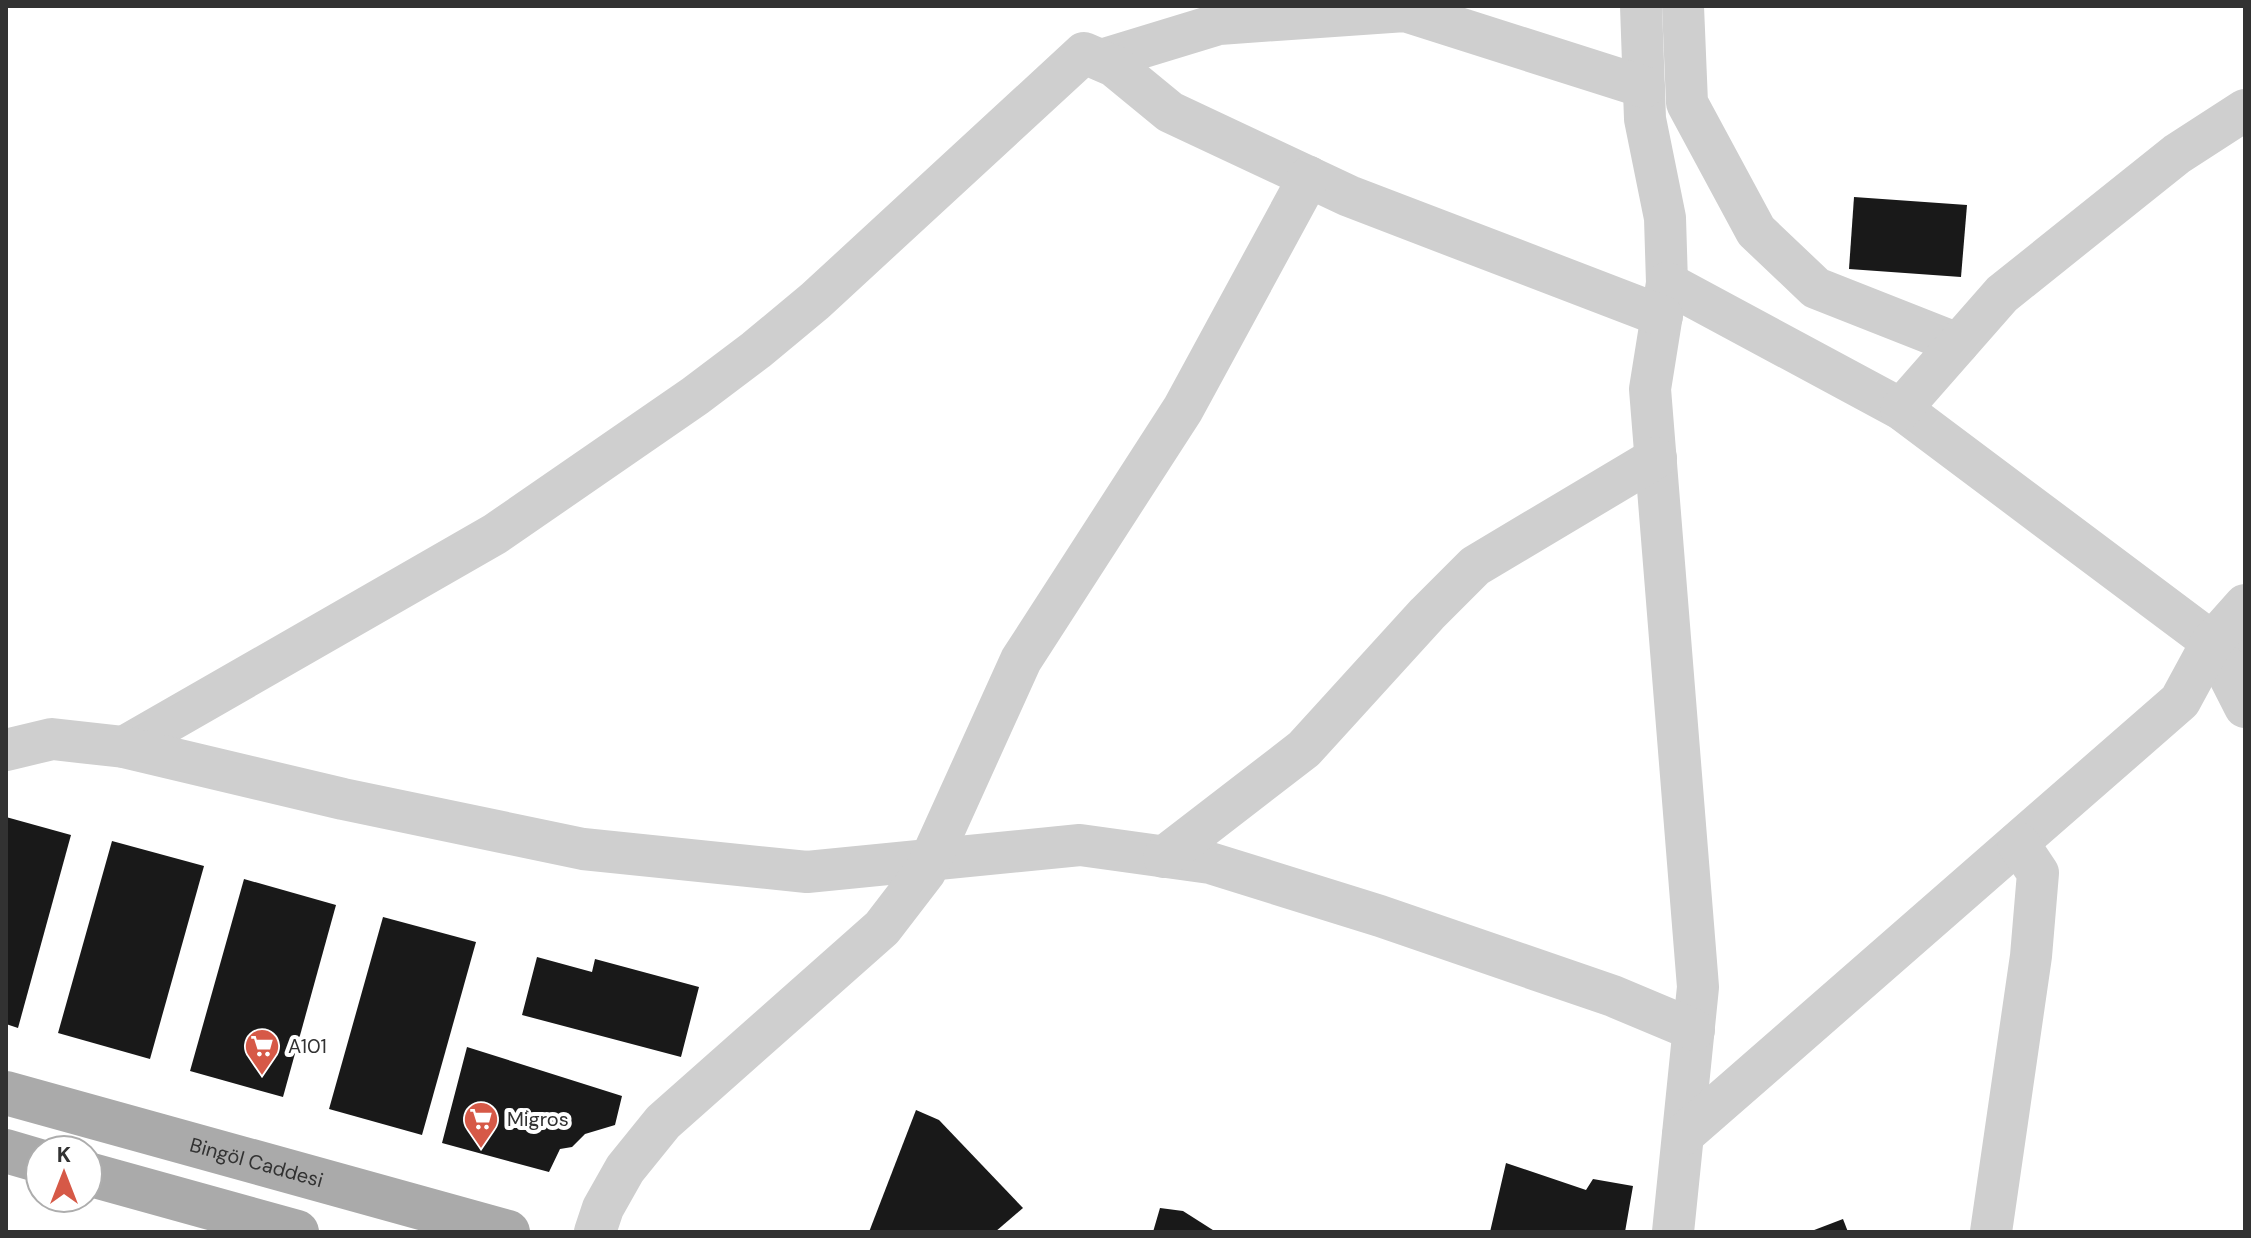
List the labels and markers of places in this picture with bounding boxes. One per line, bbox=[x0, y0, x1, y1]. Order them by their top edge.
supermarket icon: A101 bbox=[243, 1027, 281, 1077]
place label: A101 bbox=[288, 1033, 327, 1059]
supermarket icon: Migros bbox=[462, 1100, 500, 1150]
place label: Migros bbox=[507, 1106, 569, 1132]

